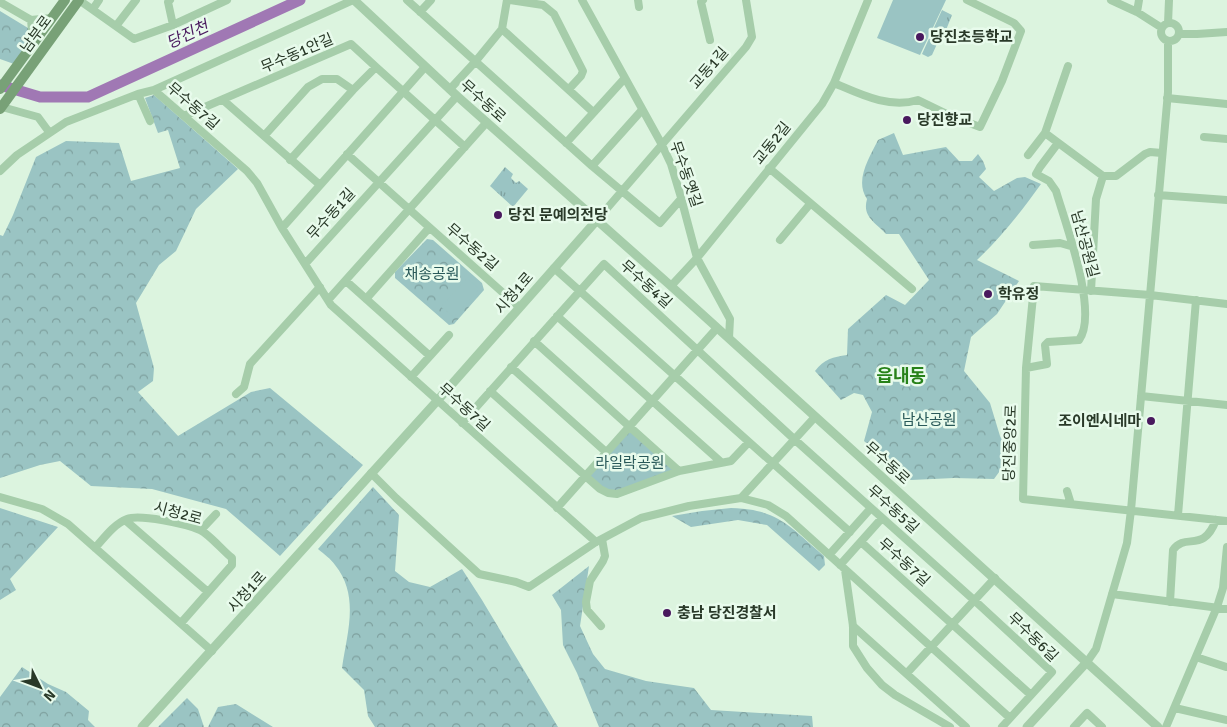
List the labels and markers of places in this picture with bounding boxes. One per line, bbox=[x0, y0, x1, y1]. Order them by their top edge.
place label: 당진초등학교 bbox=[930, 28, 1013, 46]
marker: 당진초등학교 bbox=[914, 31, 926, 43]
place label: 당진향교 bbox=[917, 111, 972, 129]
marker: 당진향교 bbox=[901, 114, 913, 126]
place label: 당진 문예의전당 bbox=[508, 206, 608, 224]
marker: 당진 문예의전당 bbox=[492, 209, 504, 221]
place label: 학유정 bbox=[998, 285, 1039, 303]
marker: 학유정 bbox=[982, 288, 994, 300]
place label: 조이엔시네마 bbox=[1058, 412, 1141, 430]
marker: 조이엔시네마 bbox=[1145, 415, 1157, 427]
place label: 충남 당진경찰서 bbox=[677, 604, 777, 622]
marker: 충남 당진경찰서 bbox=[661, 607, 673, 619]

